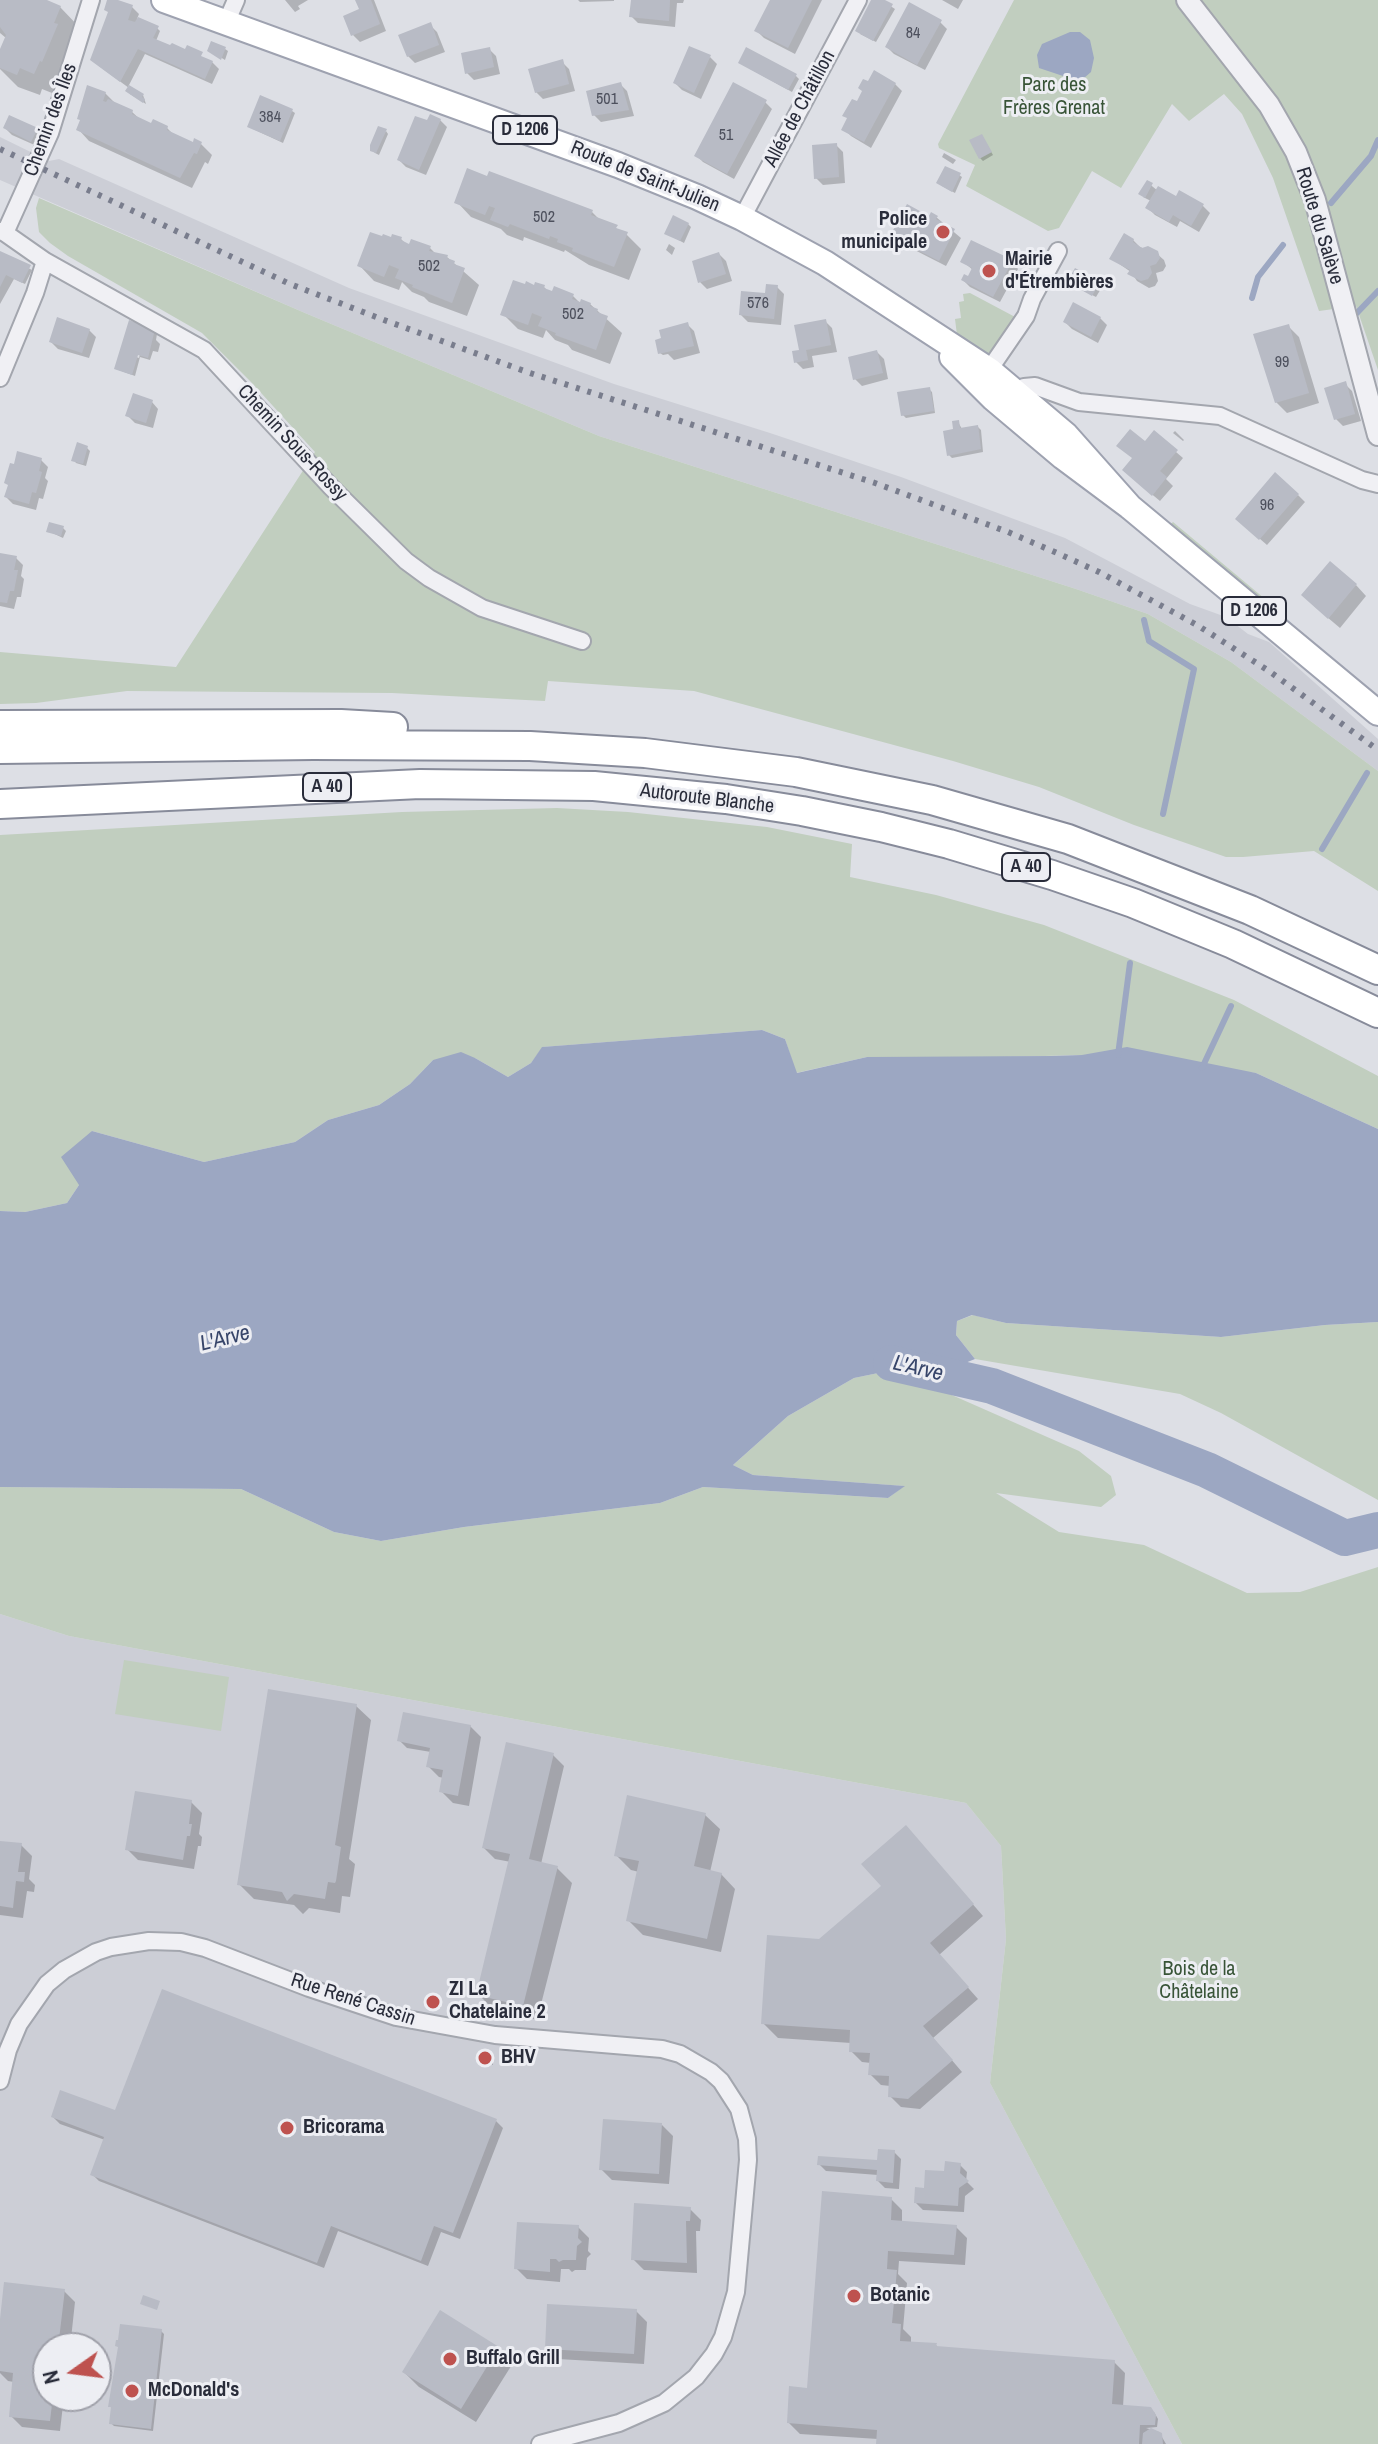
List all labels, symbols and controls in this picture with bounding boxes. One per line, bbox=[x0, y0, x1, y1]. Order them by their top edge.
house number: 84 bbox=[906, 24, 920, 44]
street label: Allée de Châtillon bbox=[759, 47, 841, 171]
street label: Chemin des Îles bbox=[19, 60, 83, 180]
park label: Parc des Frères Grenat bbox=[1003, 74, 1105, 121]
house number: 501 bbox=[596, 90, 618, 110]
house number: 384 bbox=[259, 108, 281, 128]
road number: D 1206 bbox=[493, 116, 557, 144]
house number: 51 bbox=[719, 126, 733, 146]
street label: Route de Saint-Julien bbox=[567, 136, 723, 218]
street label: Route du Salève bbox=[1290, 165, 1348, 287]
house number: 502 bbox=[533, 208, 555, 228]
place label: Police municipale bbox=[841, 208, 927, 255]
marker: Police municipale bbox=[934, 223, 952, 241]
place label: Mairie d'Étrembières bbox=[1005, 248, 1114, 295]
house number: 502 bbox=[418, 257, 440, 277]
marker: Mairie d'Étrembières bbox=[980, 262, 998, 280]
house number: 576 bbox=[747, 294, 769, 314]
house number: 502 bbox=[562, 305, 584, 325]
house number: 99 bbox=[1275, 353, 1289, 373]
street label: Chemin Sous-Rossy bbox=[232, 380, 352, 506]
house number: 96 bbox=[1260, 496, 1274, 516]
road number: D 1206 bbox=[1222, 597, 1286, 625]
road number: A 40 bbox=[303, 773, 351, 801]
street label: Autoroute Blanche bbox=[639, 779, 775, 819]
road number: A 40 bbox=[1002, 853, 1050, 881]
water label: L'Arve bbox=[197, 1320, 253, 1358]
water label: L'Arve bbox=[890, 1350, 946, 1388]
park label: Bois de la Châtelaine bbox=[1159, 1958, 1239, 2005]
street label: Rue René Cassin bbox=[288, 1969, 418, 2031]
place label: ZI La Chatelaine 2 bbox=[449, 1978, 546, 2025]
marker: ZI La Chatelaine 2 bbox=[424, 1993, 442, 2011]
place label: BHV bbox=[501, 2046, 536, 2070]
marker: BHV bbox=[476, 2049, 494, 2067]
place label: Bricorama bbox=[303, 2116, 384, 2140]
marker: Bricorama bbox=[278, 2119, 296, 2137]
place label: Botanic bbox=[870, 2284, 930, 2308]
marker: Botanic bbox=[845, 2287, 863, 2305]
north arrow bbox=[32, 2332, 112, 2412]
place label: Buffalo Grill bbox=[466, 2347, 560, 2371]
marker: Buffalo Grill bbox=[441, 2350, 459, 2368]
text: N bbox=[35, 2367, 67, 2387]
place label: McDonald's bbox=[148, 2379, 239, 2403]
marker: McDonald's bbox=[123, 2382, 141, 2400]

